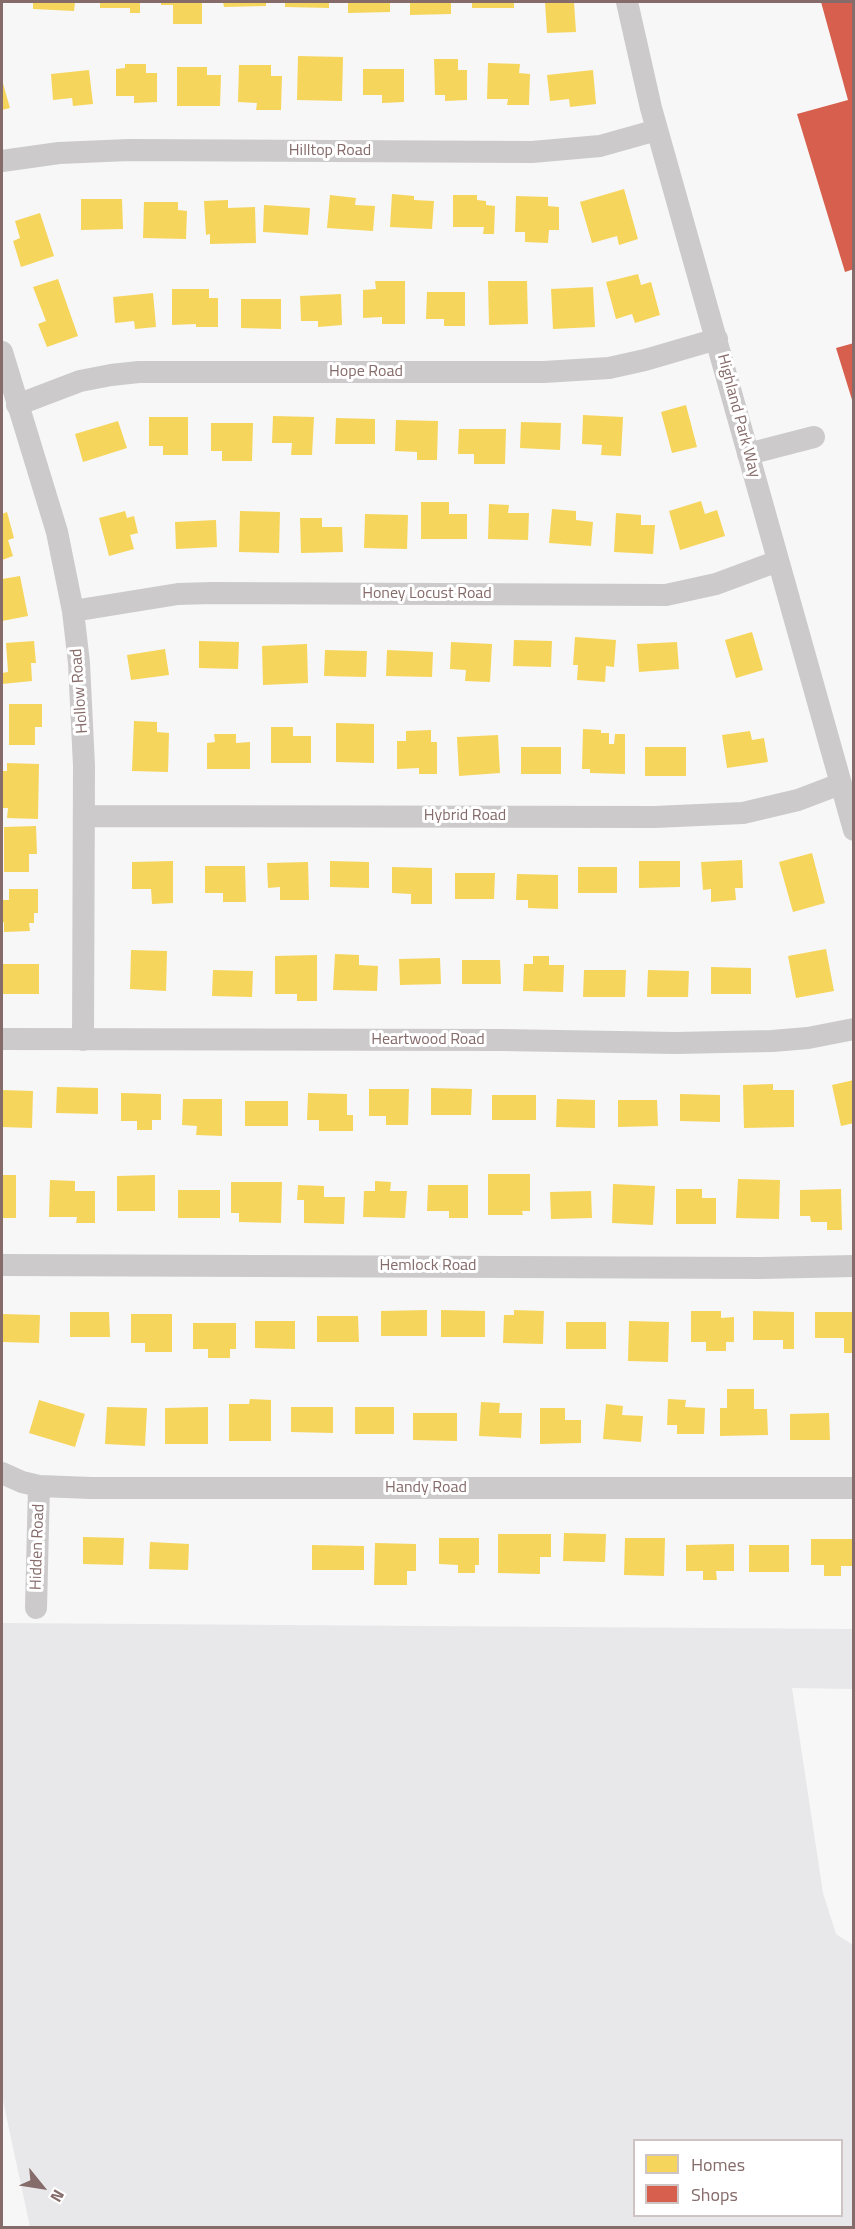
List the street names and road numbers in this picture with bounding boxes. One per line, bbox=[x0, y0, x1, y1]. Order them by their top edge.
street label: Hilltop Road bbox=[289, 141, 371, 161]
street label: Highland Park Way bbox=[712, 352, 764, 480]
street label: Hope Road bbox=[329, 362, 403, 382]
street label: Honey Locust Road bbox=[362, 584, 492, 604]
street label: Hollow Road bbox=[67, 648, 93, 734]
street label: Hybrid Road bbox=[424, 806, 506, 826]
street label: Heartwood Road bbox=[371, 1030, 485, 1050]
street label: Hemlock Road bbox=[379, 1256, 477, 1276]
street label: Handy Road bbox=[385, 1478, 467, 1498]
street label: Hidden Road bbox=[27, 1504, 49, 1590]

